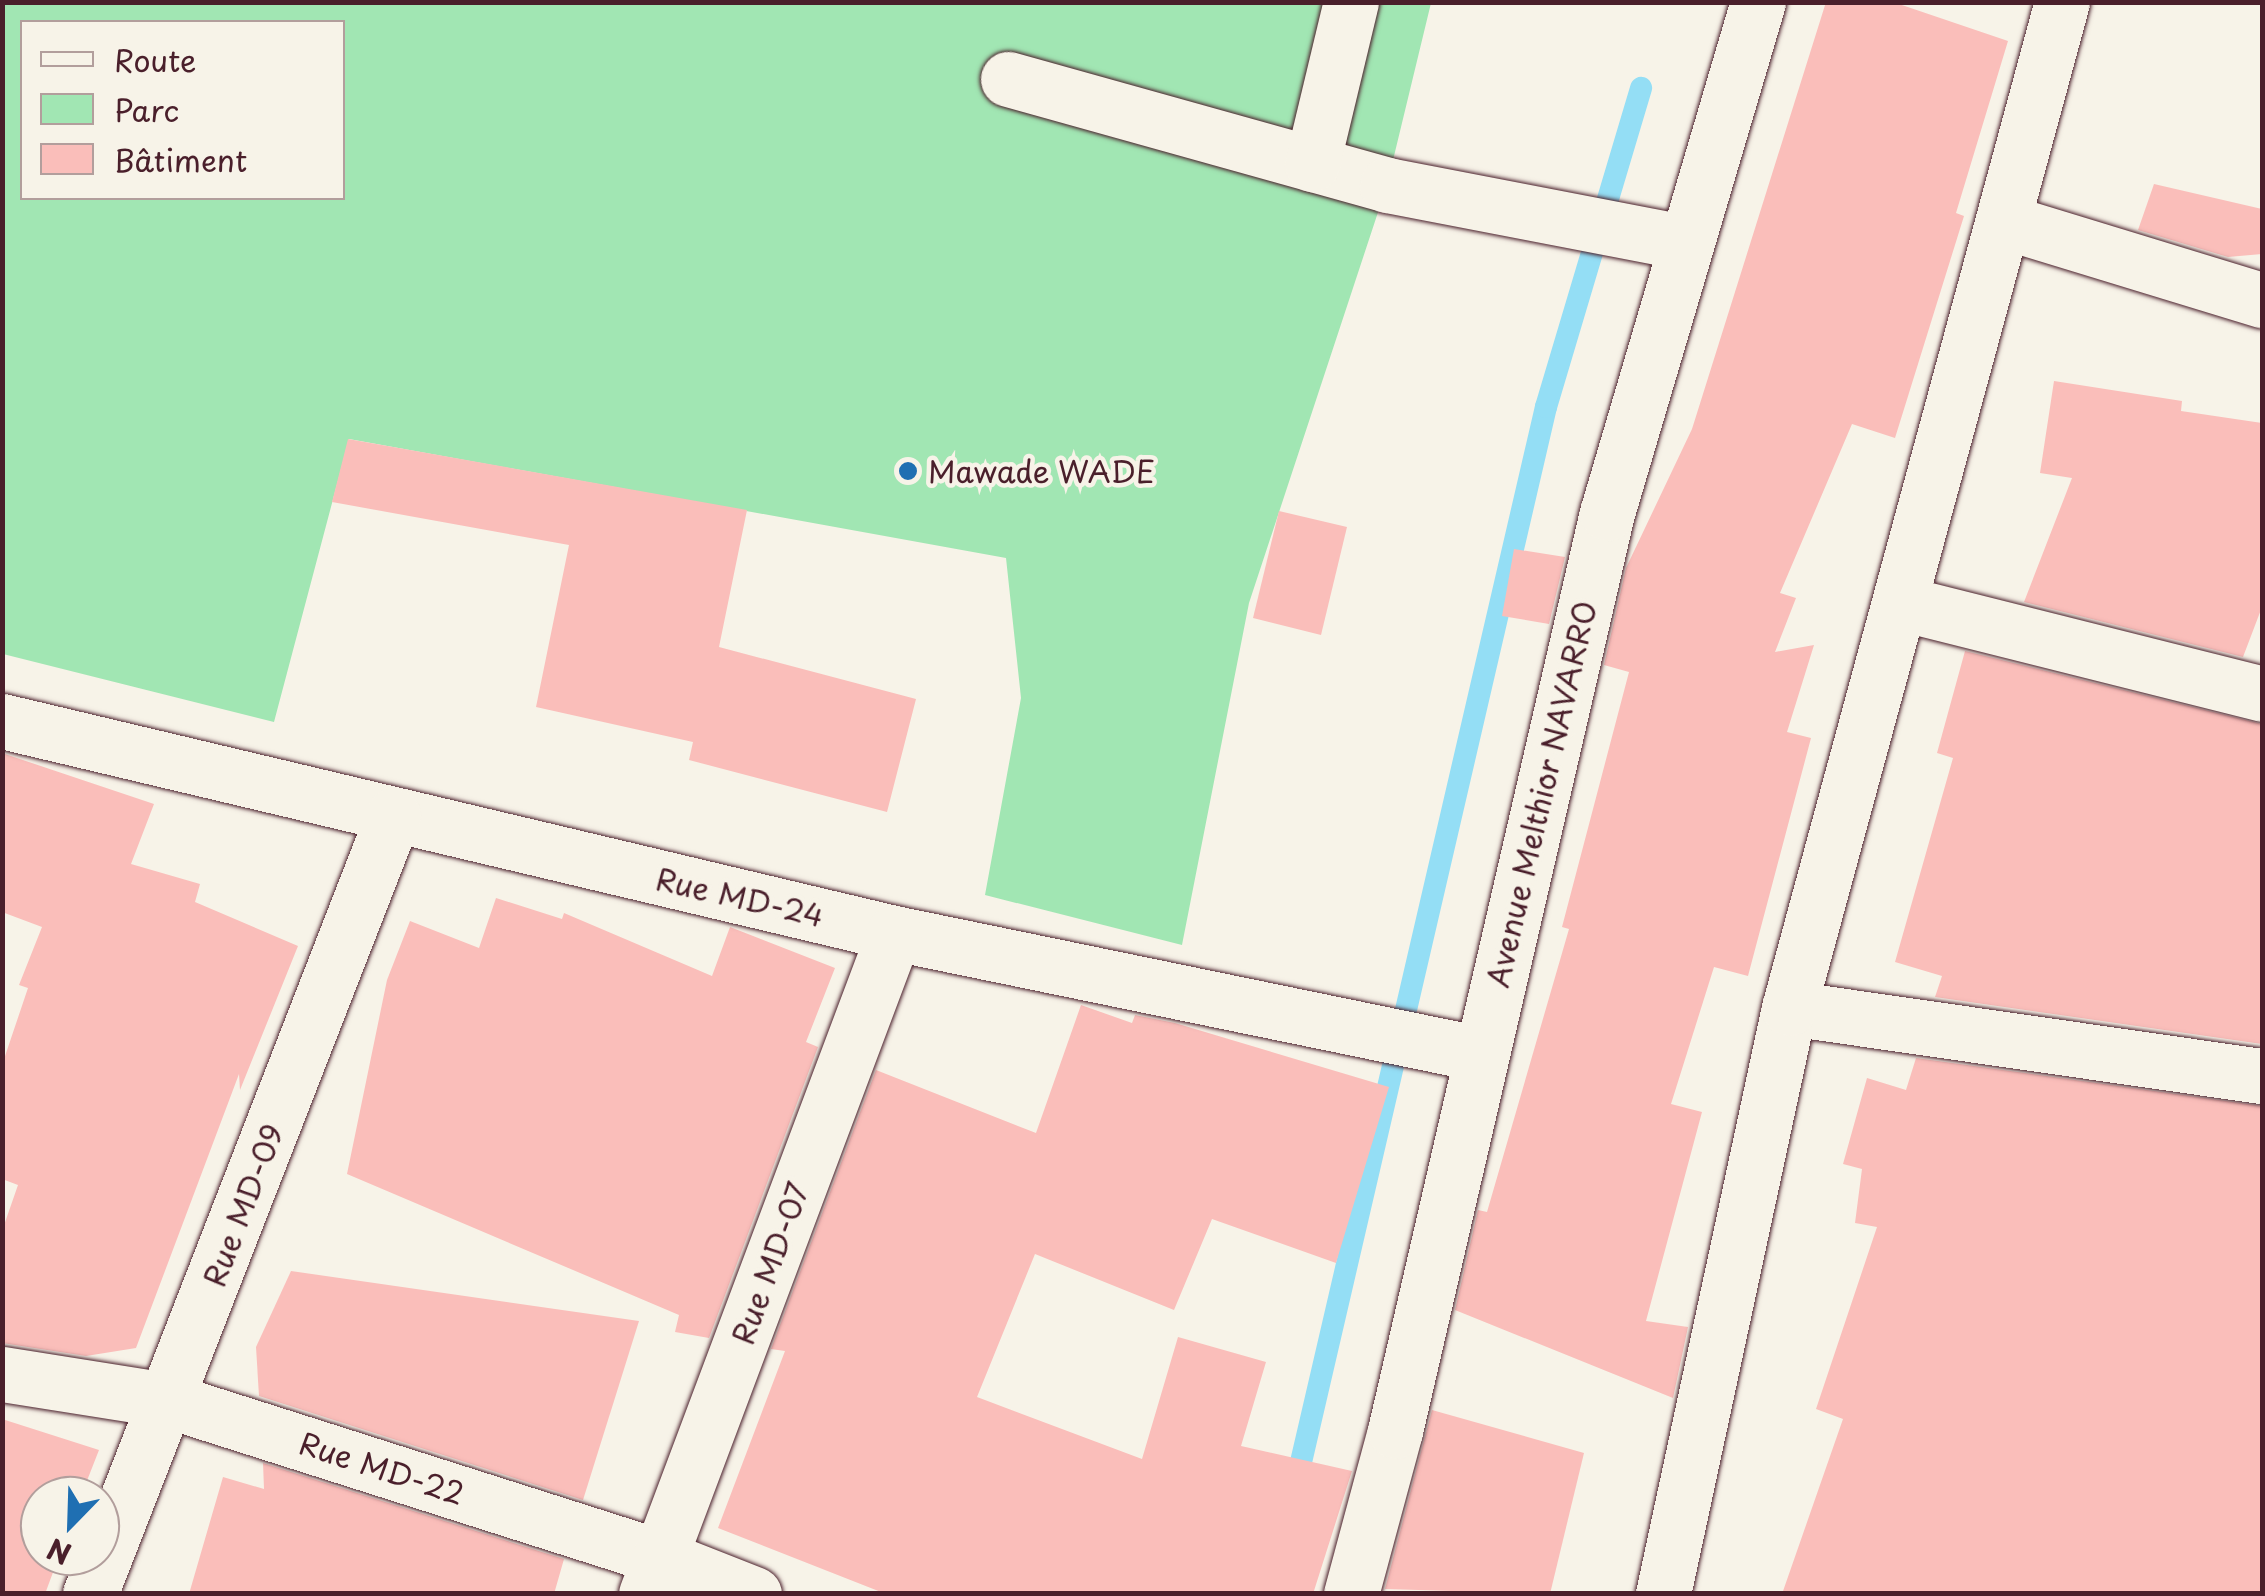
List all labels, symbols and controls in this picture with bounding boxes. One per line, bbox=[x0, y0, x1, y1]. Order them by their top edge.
legend bbox=[20, 20, 345, 200]
text: Route bbox=[114, 37, 196, 82]
text: Parc bbox=[114, 87, 179, 132]
text: Bâtiment bbox=[114, 137, 247, 182]
place label: Mawade WADE bbox=[928, 453, 1155, 489]
marker: Mawade WADE bbox=[897, 460, 919, 482]
street label: Avenue Melthior NAVARRO bbox=[1479, 598, 1603, 990]
street label: Rue MD-24 bbox=[652, 860, 828, 934]
street label: Rue MD-09 bbox=[195, 1118, 291, 1292]
street label: Rue MD-07 bbox=[724, 1176, 816, 1350]
street label: Rue MD-22 bbox=[294, 1424, 470, 1512]
north arrow bbox=[20, 1476, 120, 1576]
text: N bbox=[40, 1528, 77, 1576]

